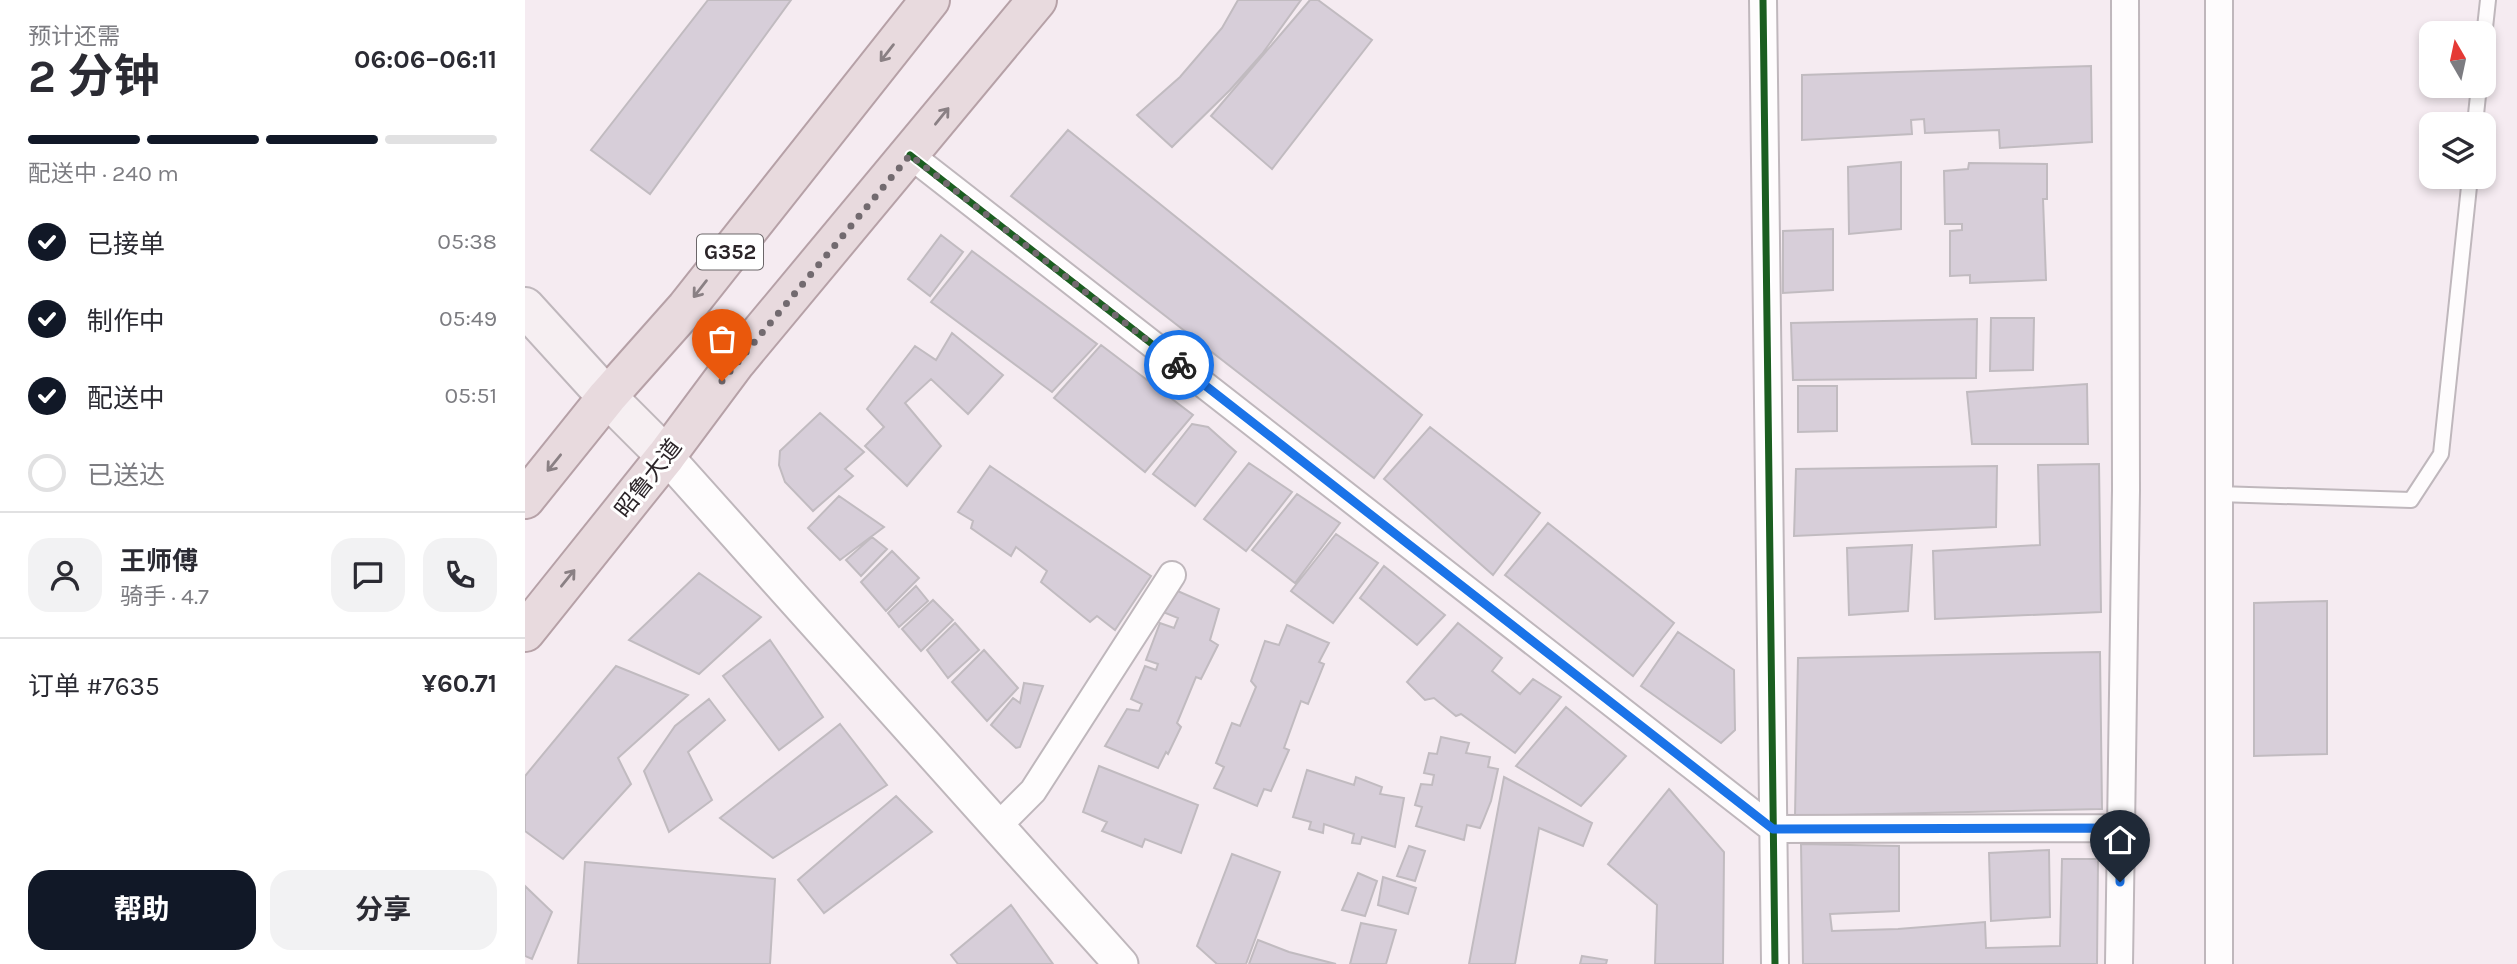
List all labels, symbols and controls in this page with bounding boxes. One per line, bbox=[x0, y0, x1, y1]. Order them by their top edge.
north arrow bbox=[2419, 21, 2495, 98]
map controls bbox=[2419, 21, 2496, 189]
text: 预计还需 bbox=[28, 23, 120, 50]
text: 06:06–06:11 bbox=[354, 44, 497, 75]
one-way arrow bbox=[880, 44, 895, 62]
text: 2 分钟 bbox=[28, 50, 159, 104]
one-way arrow bbox=[934, 107, 950, 125]
button: layers bbox=[2419, 112, 2496, 189]
text: 配送中 · 240 m bbox=[28, 160, 179, 187]
icon: check bbox=[28, 223, 66, 261]
text: 05:38 bbox=[437, 228, 497, 255]
text: 已接单 bbox=[87, 229, 165, 260]
road number: G352 bbox=[697, 234, 763, 270]
one-way arrow bbox=[693, 280, 708, 298]
icon: check bbox=[28, 300, 66, 338]
text: 05:49 bbox=[439, 305, 497, 332]
text: 制作中 bbox=[87, 306, 165, 337]
pin bbox=[692, 309, 752, 381]
icon: bag bbox=[703, 320, 741, 358]
courier bbox=[1144, 330, 1214, 400]
icon: bike bbox=[1160, 346, 1198, 384]
icon: check bbox=[28, 377, 66, 415]
text: 05:51 bbox=[444, 382, 497, 409]
text: 配送中 bbox=[87, 383, 165, 414]
street label: 昭鲁大道 bbox=[609, 434, 687, 523]
one-way arrow bbox=[546, 454, 561, 472]
text: 已送达 bbox=[87, 460, 165, 491]
button: person bbox=[28, 538, 102, 612]
button: chat bbox=[331, 538, 405, 612]
button: phone bbox=[423, 538, 497, 612]
text: 王师傅 bbox=[120, 546, 198, 577]
one-way arrow bbox=[560, 570, 575, 588]
text: 骑手 · 4.7 bbox=[120, 583, 209, 610]
text: ¥60.71 bbox=[422, 668, 497, 699]
text: 订单 #7635 bbox=[28, 671, 160, 702]
pin bbox=[2090, 810, 2150, 882]
icon: home bbox=[2101, 821, 2139, 859]
button: 帮助 bbox=[28, 870, 256, 950]
button: 分享 bbox=[270, 870, 497, 950]

